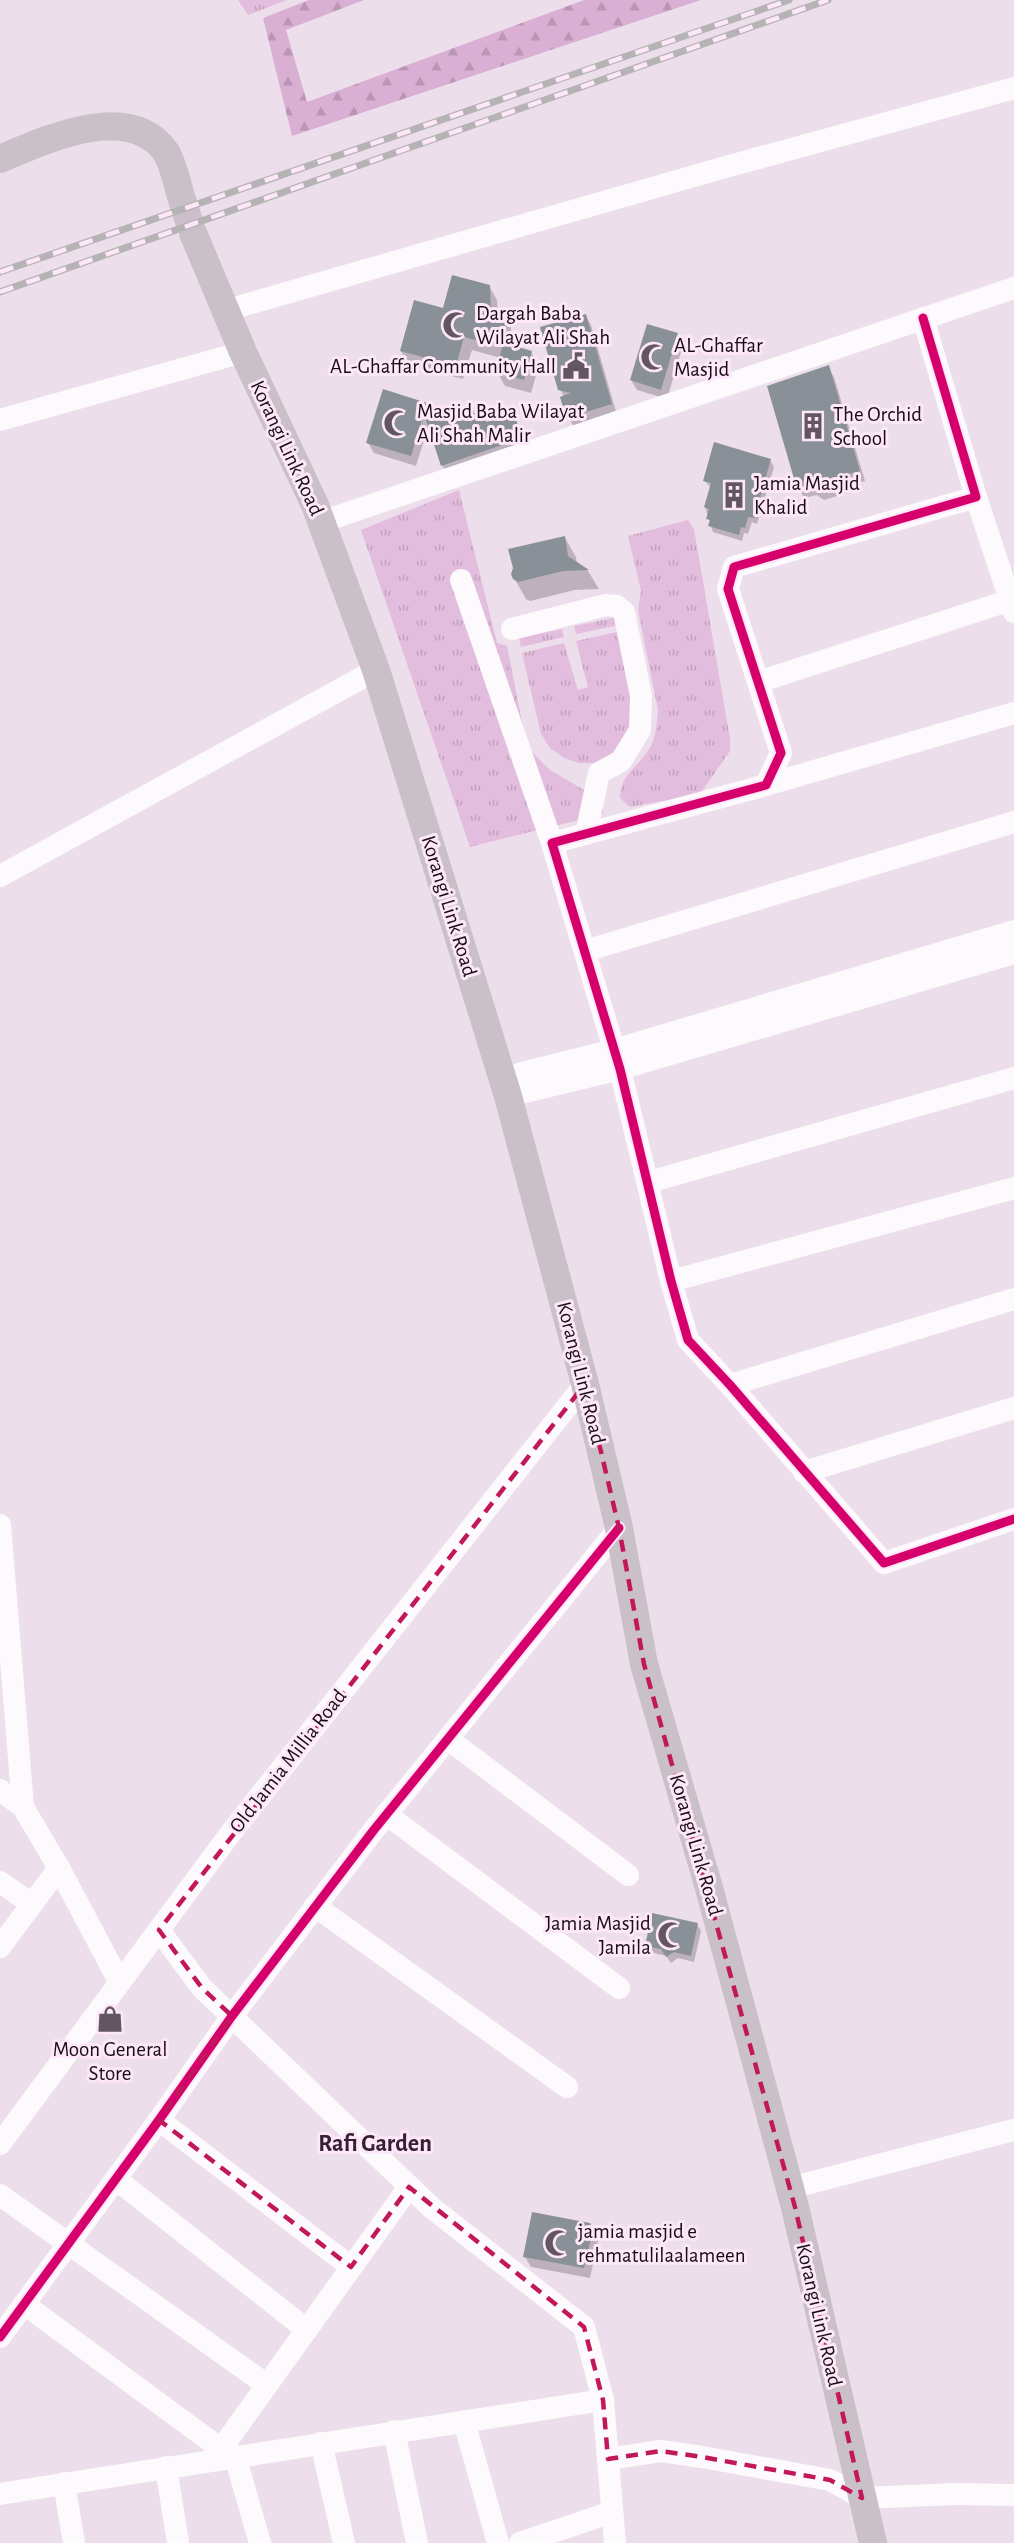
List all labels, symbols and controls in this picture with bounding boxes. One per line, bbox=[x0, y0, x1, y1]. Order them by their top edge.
place label: Dargah Baba Wilayat Ali Shah bbox=[476, 303, 610, 348]
mosque icon: Dargah Baba Wilayat Ali Shah bbox=[441, 310, 471, 340]
place label: AL-Ghaffar Masjid bbox=[674, 335, 763, 380]
mosque icon: AL-Ghaffar Masjid bbox=[639, 342, 669, 372]
public building icon: AL-Ghaffar Community Hall bbox=[561, 351, 591, 381]
place label: AL-Ghaffar Community Hall bbox=[330, 356, 556, 377]
street label: Korangi Link Road bbox=[247, 377, 327, 519]
place label: Masjid Baba Wilayat Ali Shah Malir bbox=[417, 401, 585, 446]
place label: The Orchid School bbox=[833, 404, 922, 449]
mosque icon: Masjid Baba Wilayat Ali Shah Malir bbox=[382, 408, 412, 438]
building icon: The Orchid School bbox=[798, 411, 828, 441]
place label: Jamia Masjid Khalid bbox=[754, 473, 860, 518]
building icon: Jamia Masjid Khalid bbox=[719, 480, 749, 510]
street label: Korangi Link Road bbox=[418, 833, 480, 979]
street label: Korangi Link Road bbox=[553, 1300, 609, 1447]
street label: Old Jamia Millia Road bbox=[226, 1685, 350, 1837]
street label: Korangi Link Road bbox=[666, 1772, 726, 1918]
place label: Jamia Masjid Jamila bbox=[545, 1913, 651, 1958]
mosque icon: Jamia Masjid Jamila bbox=[656, 1920, 686, 1950]
shop icon: Moon General Store bbox=[95, 2004, 125, 2034]
place label: Moon General Store bbox=[53, 2039, 167, 2084]
district label: Rafi Garden bbox=[318, 2132, 432, 2156]
place label: jamia masjid e rehmatulilaalameen bbox=[578, 2221, 746, 2266]
mosque icon: jamia masjid e rehmatulilaalameen bbox=[543, 2228, 573, 2258]
street label: Korangi Link Road bbox=[792, 2241, 846, 2389]

